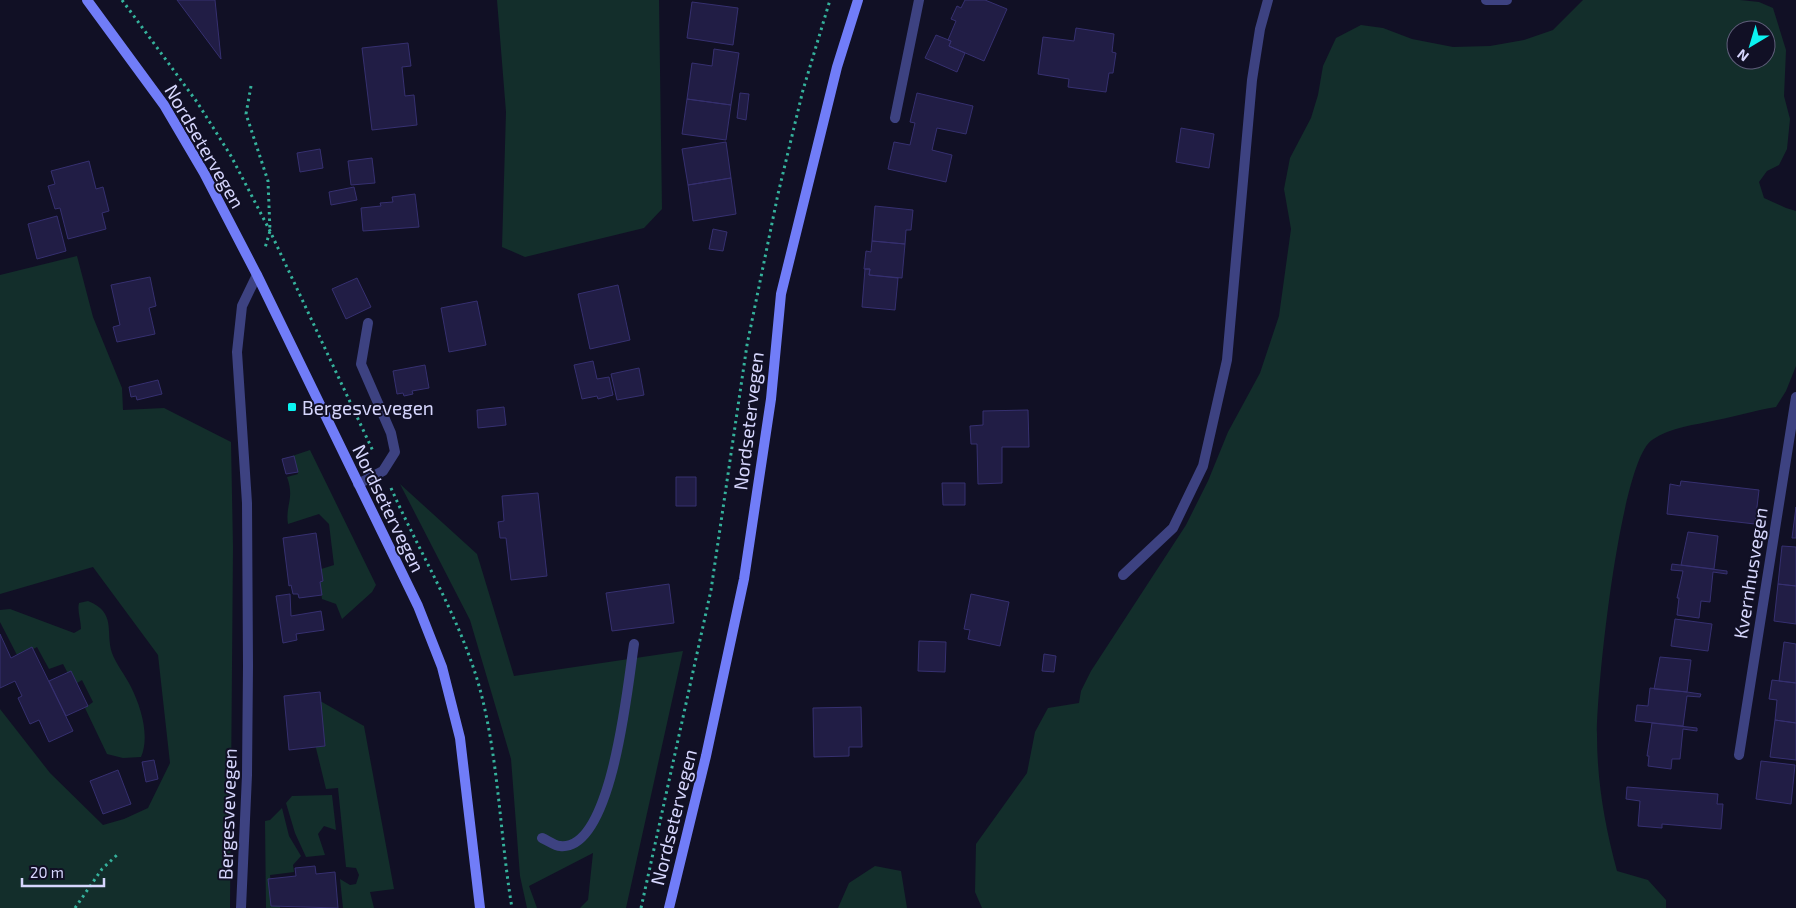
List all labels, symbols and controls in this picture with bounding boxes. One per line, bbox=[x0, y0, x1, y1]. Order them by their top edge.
north arrow bbox=[1726, 20, 1776, 70]
text: N bbox=[1733, 46, 1752, 65]
street label: Nordsetervegen bbox=[160, 80, 250, 212]
street label: Nordsetervegen bbox=[728, 350, 768, 492]
place label: Bergesvevegen bbox=[302, 396, 434, 419]
marker: Bergesvevegen bbox=[286, 401, 298, 413]
street label: Nordsetervegen bbox=[348, 440, 430, 576]
street label: Kvernhusvegen bbox=[1728, 506, 1772, 640]
street label: Nordsetervegen bbox=[645, 747, 701, 887]
street label: Bergesvevegen bbox=[213, 748, 241, 880]
scale bar bbox=[22, 856, 105, 888]
text: 20 m bbox=[30, 863, 64, 881]

